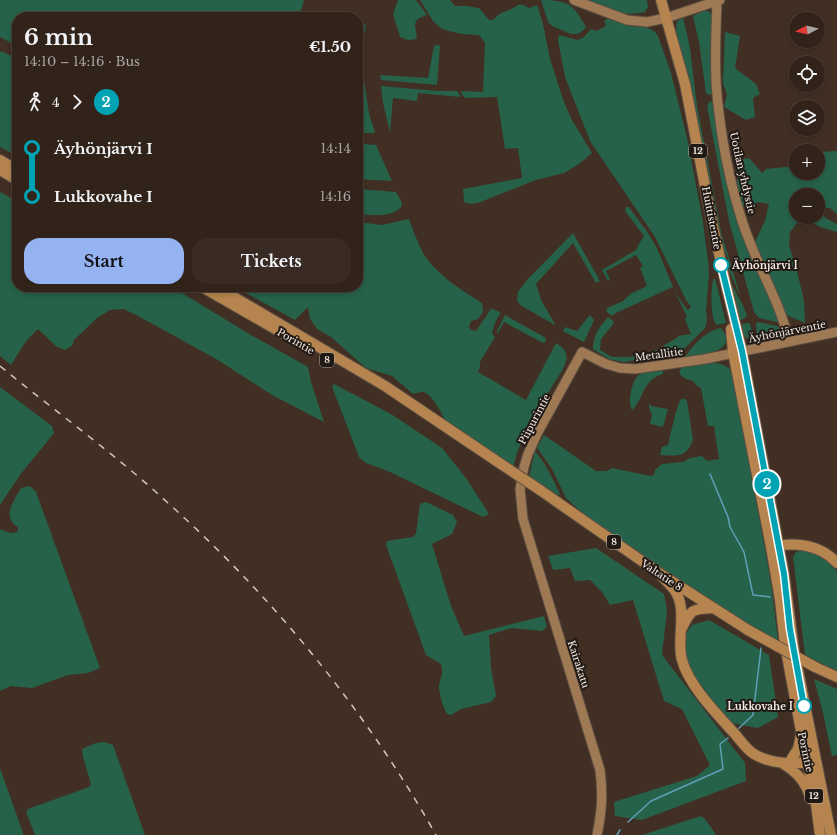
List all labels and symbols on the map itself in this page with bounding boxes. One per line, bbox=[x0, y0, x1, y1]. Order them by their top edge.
north arrow bbox=[789, 12, 825, 48]
street label: Uotilan yhdystie bbox=[727, 131, 758, 216]
road number: 12 bbox=[689, 144, 707, 158]
street label: Huittistentie bbox=[699, 185, 724, 251]
marker: Äyhönjärvi I bbox=[713, 257, 729, 273]
place label: Äyhönjärvi I bbox=[731, 257, 798, 272]
street label: Äyhönjärventie bbox=[746, 317, 827, 346]
street label: Porintie bbox=[275, 326, 317, 357]
street label: Metallitie bbox=[634, 345, 684, 364]
road number: 8 bbox=[320, 353, 334, 367]
street label: Piipurintie bbox=[516, 392, 553, 447]
line badge: 2 bbox=[754, 471, 780, 497]
road number: 8 bbox=[607, 535, 621, 549]
street label: Valtatie 8 bbox=[638, 556, 685, 594]
street label: Kairakatu bbox=[565, 639, 592, 690]
marker: Lukkovahe I bbox=[796, 698, 812, 714]
place label: Lukkovahe I bbox=[727, 700, 793, 713]
street label: Porintie bbox=[795, 731, 816, 774]
road number: 12 bbox=[805, 789, 823, 803]

